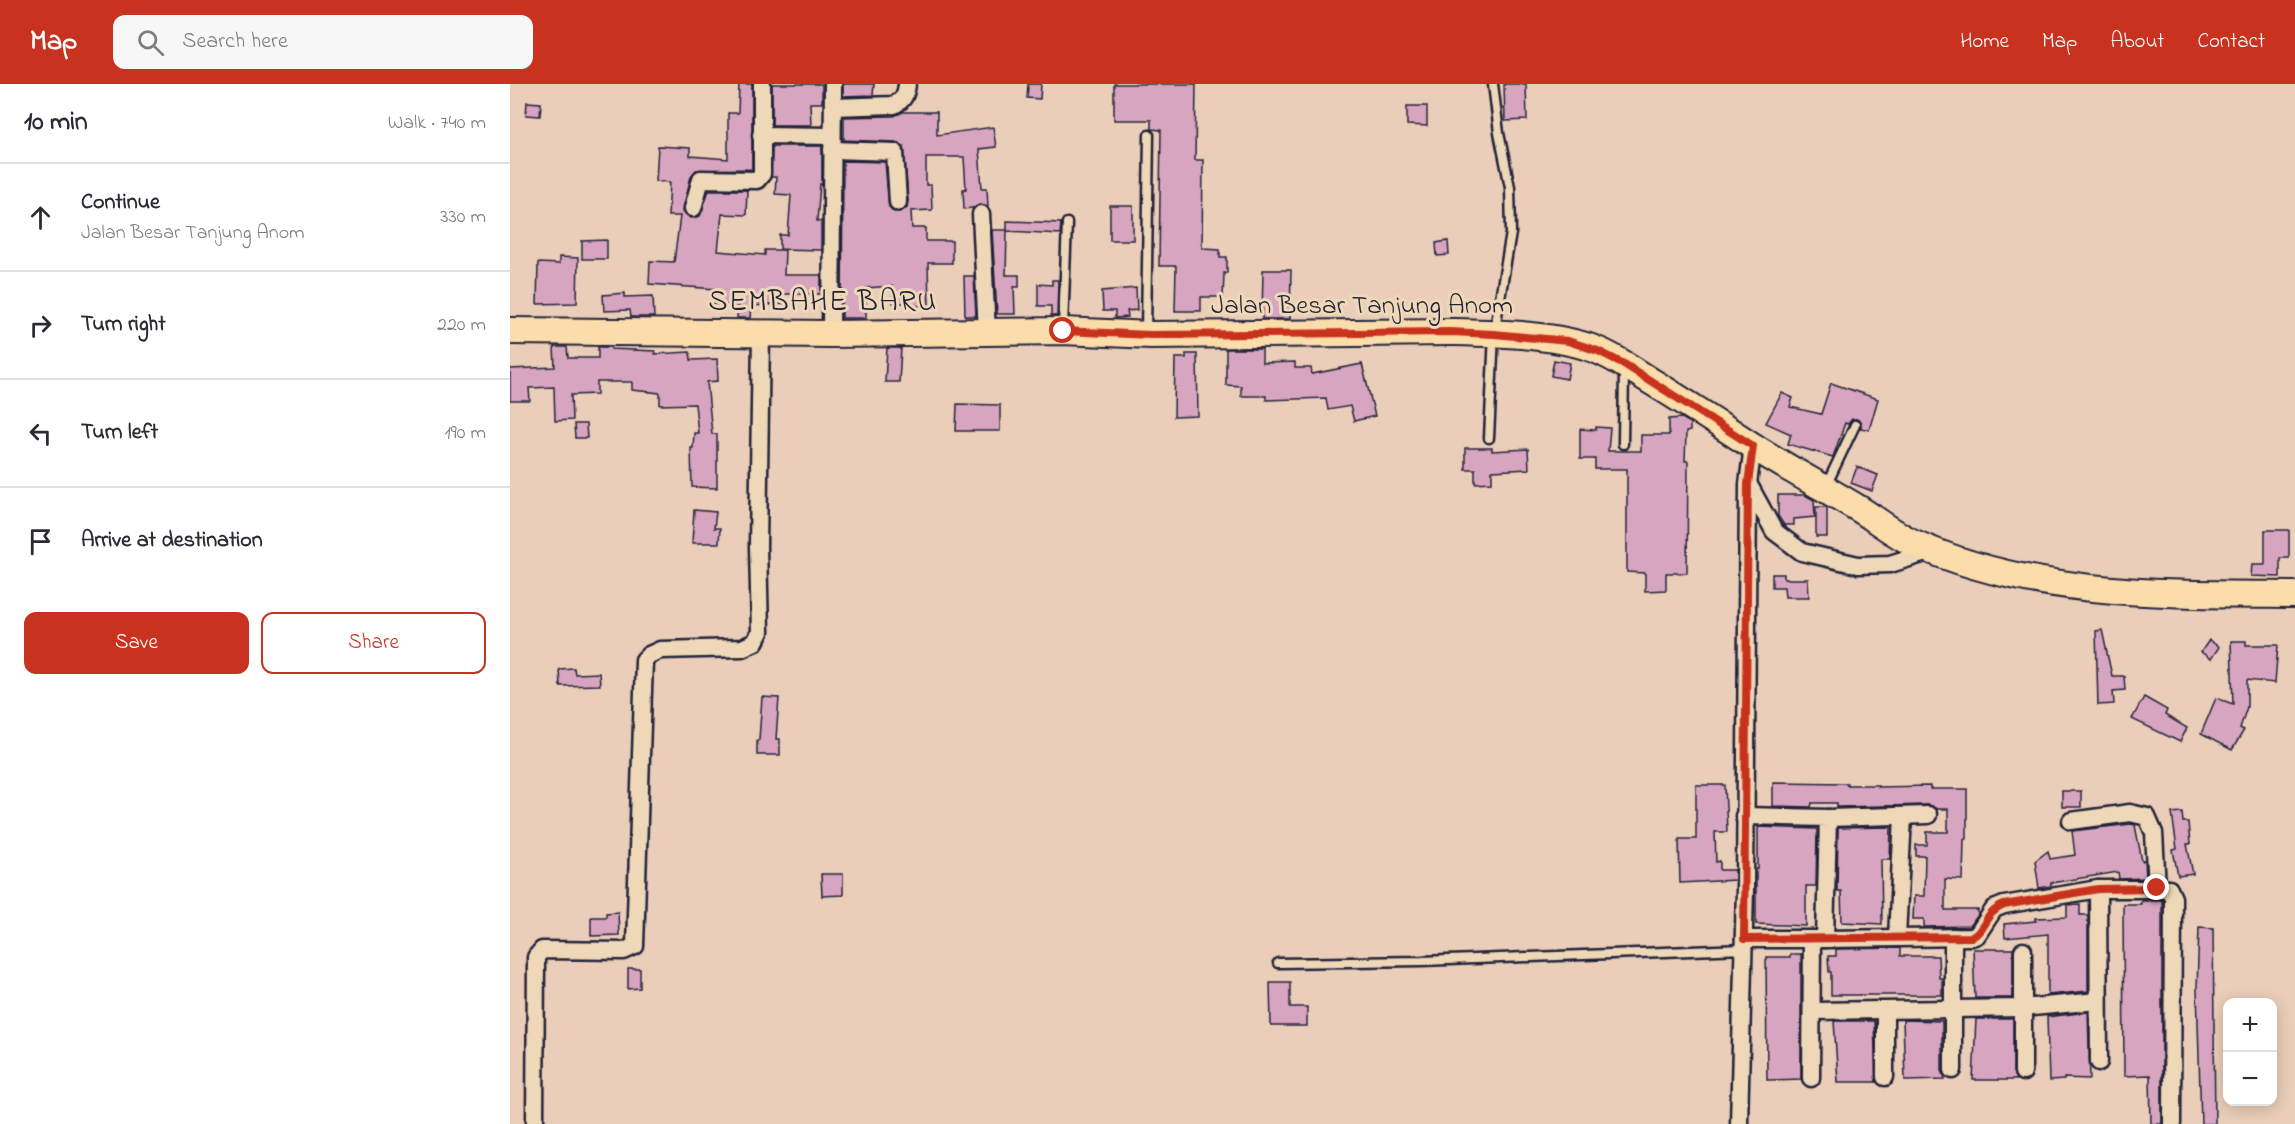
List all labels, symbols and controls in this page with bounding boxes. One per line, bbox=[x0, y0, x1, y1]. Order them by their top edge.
search box bbox=[113, 15, 533, 69]
text: Map bbox=[30, 22, 77, 63]
icon: search bbox=[134, 26, 167, 59]
text: Search here bbox=[182, 26, 288, 58]
text: Home bbox=[1960, 27, 2009, 57]
text: Map bbox=[2042, 27, 2077, 57]
text: About bbox=[2110, 27, 2164, 57]
text: Contact bbox=[2197, 27, 2265, 57]
text: 10 min bbox=[24, 104, 88, 142]
text: Walk · 740 m bbox=[388, 109, 486, 138]
text: Continue bbox=[81, 187, 160, 219]
icon: ahead bbox=[24, 201, 57, 234]
text: 330 m bbox=[440, 203, 486, 232]
text: Jalan Besar Tanjung Anom bbox=[81, 219, 305, 248]
district label: SEMBAHE BARU bbox=[708, 281, 938, 325]
street label: Jalan Besar Tanjung Anom bbox=[1211, 287, 1513, 326]
icon: right bbox=[24, 309, 57, 342]
text: Turn right bbox=[81, 309, 166, 341]
text: 220 m bbox=[437, 311, 486, 340]
route start bbox=[1049, 317, 1075, 343]
icon: left bbox=[24, 417, 57, 450]
text: Turn left bbox=[81, 417, 158, 449]
text: 190 m bbox=[444, 419, 486, 448]
icon: arrive bbox=[24, 525, 57, 558]
text: Arrive at destination bbox=[81, 525, 263, 557]
button: Save bbox=[24, 612, 249, 674]
button: Share bbox=[261, 612, 486, 674]
route end bbox=[2143, 874, 2169, 900]
map controls bbox=[2223, 998, 2277, 1106]
button: + bbox=[2223, 998, 2277, 1052]
button: − bbox=[2223, 1052, 2277, 1106]

